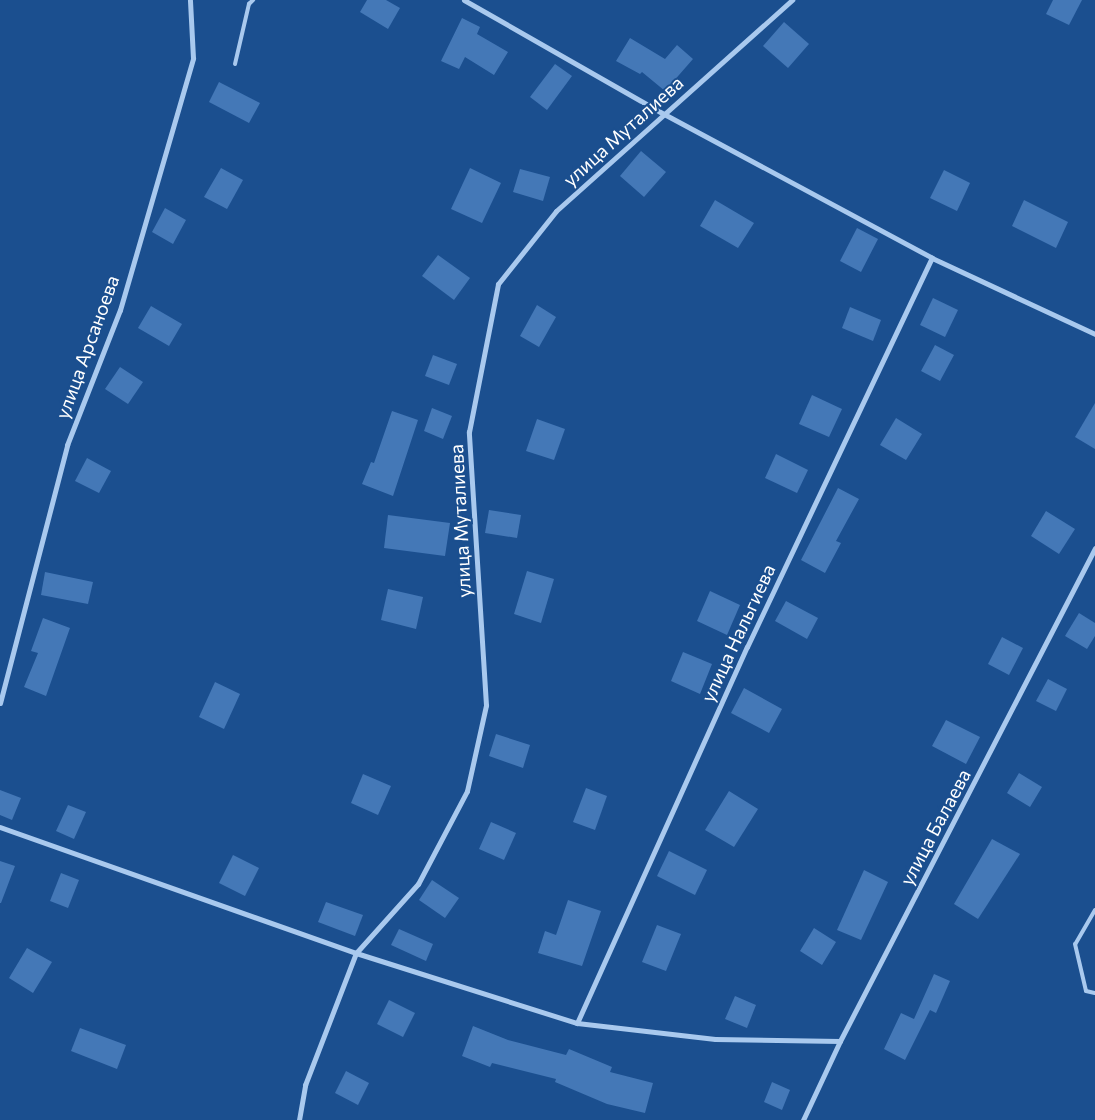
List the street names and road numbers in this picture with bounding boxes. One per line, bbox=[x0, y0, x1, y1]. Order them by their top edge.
street label: улица Муталиева bbox=[558, 71, 688, 191]
street label: улица Арсаноева bbox=[50, 272, 124, 422]
street label: улица Муталиева bbox=[445, 444, 475, 598]
street label: улица Нальгиева bbox=[696, 560, 780, 706]
street label: улица Балаева bbox=[895, 765, 975, 889]

